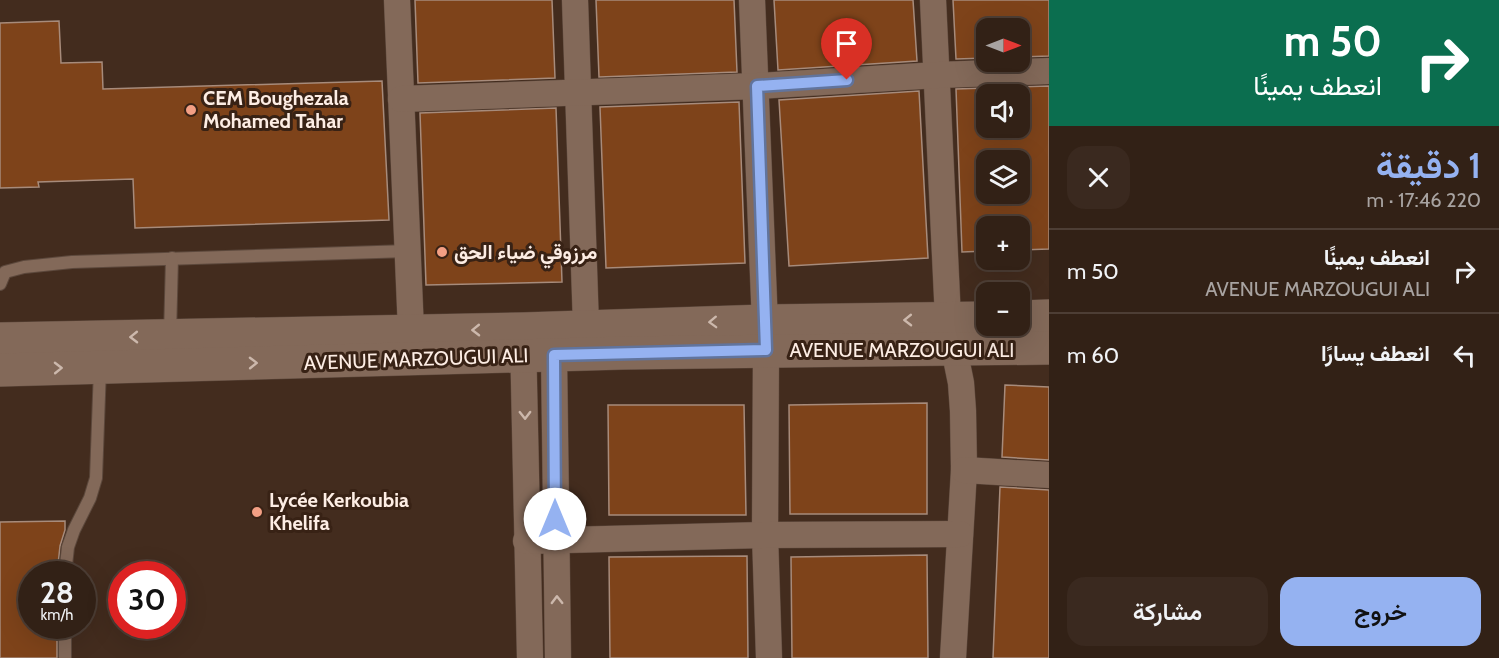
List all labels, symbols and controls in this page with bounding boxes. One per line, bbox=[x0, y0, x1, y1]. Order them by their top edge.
text: 50 m bbox=[1284, 15, 1382, 67]
pin bbox=[821, 18, 872, 80]
north arrow bbox=[976, 18, 1030, 72]
map controls bbox=[976, 18, 1030, 336]
icon: right bbox=[1403, 24, 1481, 102]
icon: arrive bbox=[830, 27, 863, 60]
text: انعطف يمينًا bbox=[1253, 69, 1382, 102]
button: sound bbox=[976, 84, 1030, 138]
place label: CEM Boughezala Mohamed Tahar bbox=[203, 86, 349, 133]
marker: CEM Boughezala Mohamed Tahar bbox=[184, 103, 198, 117]
text: 1 دقيقة bbox=[1376, 143, 1481, 187]
button: close bbox=[1067, 146, 1130, 209]
button: layers bbox=[976, 150, 1030, 204]
text: 220 m · 17:46 bbox=[1367, 188, 1481, 212]
button: + bbox=[976, 216, 1030, 270]
place label: مرزوقي ضياء الحق bbox=[454, 240, 597, 269]
text: انعطف يمينًا bbox=[1324, 244, 1430, 271]
marker: مرزوقي ضياء الحق bbox=[435, 245, 449, 259]
icon: right bbox=[1448, 255, 1481, 288]
text: 50 m bbox=[1067, 258, 1119, 285]
text: AVENUE MARZOUGUI ALI bbox=[1205, 277, 1430, 301]
button: − bbox=[976, 282, 1030, 336]
one-way arrow bbox=[903, 314, 912, 326]
one-way arrow bbox=[708, 316, 717, 329]
one-way arrow bbox=[471, 323, 480, 336]
one-way arrow bbox=[129, 330, 138, 343]
street label: AVENUE MARZOUGUI ALI bbox=[790, 338, 1014, 362]
icon: left bbox=[1448, 339, 1481, 372]
text: انعطف يسارًا bbox=[1321, 340, 1430, 367]
text: 60 m bbox=[1067, 342, 1119, 369]
street label: AVENUE MARZOUGUI ALI bbox=[303, 343, 529, 375]
one-way arrow bbox=[249, 357, 258, 370]
one-way arrow bbox=[54, 362, 63, 375]
one-way arrow bbox=[519, 410, 531, 419]
position arrow bbox=[523, 487, 587, 551]
place label: Lycée Kerkoubia Khelifa bbox=[269, 488, 409, 535]
marker: Lycée Kerkoubia Khelifa bbox=[250, 505, 264, 519]
speed limit sign: 30 bbox=[108, 561, 186, 639]
text: 28 bbox=[40, 574, 74, 611]
button: مشاركة bbox=[1067, 577, 1268, 646]
button: خروج bbox=[1280, 577, 1481, 646]
one-way arrow bbox=[551, 595, 563, 604]
text: km/h bbox=[41, 606, 73, 624]

